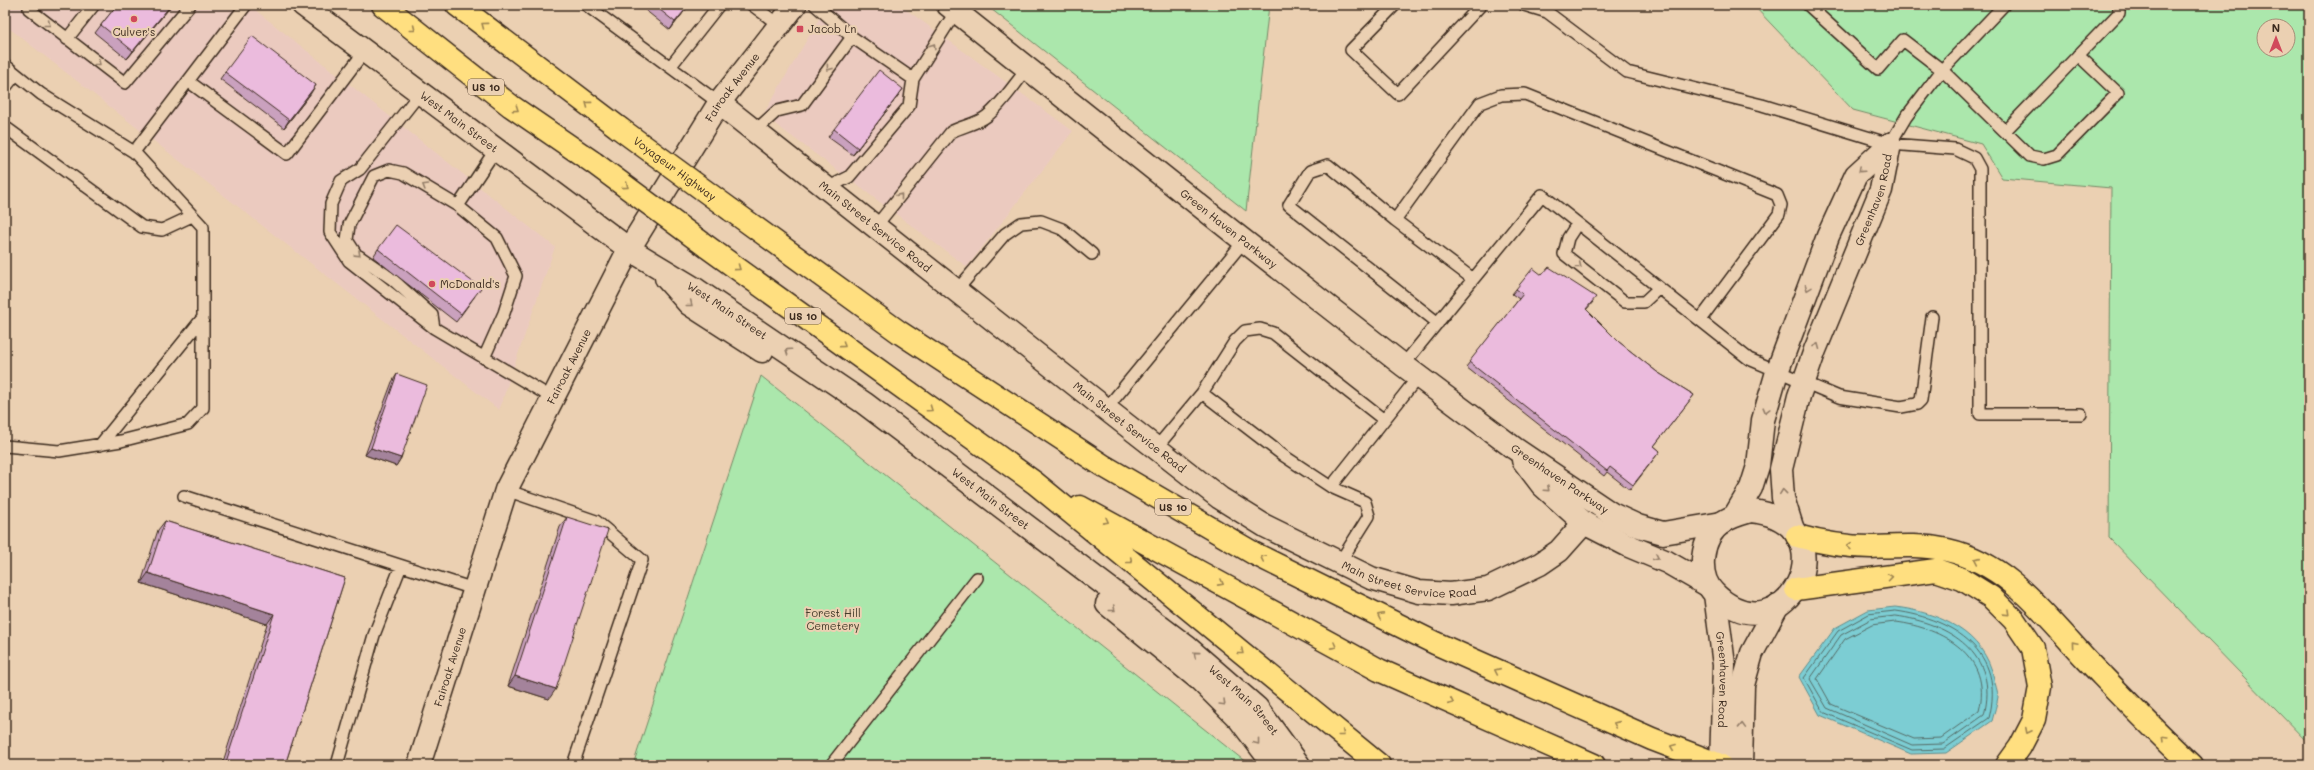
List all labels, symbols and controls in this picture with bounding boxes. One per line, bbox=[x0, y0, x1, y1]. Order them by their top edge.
marker: Culver's bbox=[129, 14, 139, 24]
north arrow bbox=[2256, 18, 2296, 58]
one-way arrow bbox=[43, 19, 50, 26]
text: N bbox=[2272, 20, 2280, 35]
place label: Jacob Ln bbox=[808, 21, 856, 36]
one-way arrow bbox=[482, 23, 489, 30]
place label: Culver's bbox=[113, 24, 155, 39]
one-way arrow bbox=[409, 24, 416, 31]
marker: Jacob Ln bbox=[795, 24, 805, 34]
one-way arrow bbox=[928, 43, 936, 50]
street label: Fairoak Avenue bbox=[701, 49, 763, 124]
one-way arrow bbox=[93, 58, 100, 65]
one-way arrow bbox=[827, 64, 834, 71]
road number: US 10 bbox=[468, 79, 504, 95]
street label: West Main Street bbox=[417, 87, 502, 156]
one-way arrow bbox=[585, 102, 592, 109]
one-way arrow bbox=[512, 104, 519, 112]
street label: Voyageur Highway bbox=[630, 133, 720, 204]
street label: Greenhaven Road bbox=[1851, 153, 1895, 248]
one-way arrow bbox=[1858, 166, 1866, 173]
street label: Main Street Service Road bbox=[816, 177, 935, 275]
one-way arrow bbox=[621, 181, 628, 188]
one-way arrow bbox=[422, 183, 429, 191]
street label: Green Haven Parkway bbox=[1177, 185, 1281, 271]
one-way arrow bbox=[896, 193, 903, 200]
one-way arrow bbox=[353, 249, 361, 257]
one-way arrow bbox=[1575, 261, 1582, 268]
one-way arrow bbox=[734, 263, 741, 270]
place label: McDonald's bbox=[440, 276, 500, 291]
street label: West Main Street bbox=[684, 278, 771, 343]
marker: McDonald's bbox=[427, 279, 437, 289]
one-way arrow bbox=[1805, 285, 1813, 292]
one-way arrow bbox=[686, 299, 693, 306]
road number: US 10 bbox=[785, 308, 821, 324]
street label: Fairoak Avenue bbox=[543, 326, 594, 407]
one-way arrow bbox=[839, 341, 846, 348]
one-way arrow bbox=[1813, 343, 1821, 350]
one-way arrow bbox=[785, 348, 792, 356]
street label: Main Street Service Road bbox=[1070, 378, 1189, 476]
one-way arrow bbox=[926, 404, 933, 411]
one-way arrow bbox=[1762, 406, 1771, 413]
street label: Greenhaven Parkway bbox=[1508, 440, 1612, 517]
street label: West Main Street bbox=[949, 464, 1033, 533]
one-way arrow bbox=[1542, 485, 1549, 492]
one-way arrow bbox=[1779, 489, 1788, 495]
road number: US 10 bbox=[1155, 499, 1191, 515]
one-way arrow bbox=[1102, 516, 1109, 524]
one-way arrow bbox=[1846, 542, 1852, 550]
one-way arrow bbox=[1652, 552, 1660, 560]
one-way arrow bbox=[1260, 555, 1267, 563]
one-way arrow bbox=[1125, 556, 1133, 563]
street label: Main Street Service Road bbox=[1339, 557, 1477, 601]
one-way arrow bbox=[1973, 557, 1981, 565]
one-way arrow bbox=[1887, 573, 1893, 582]
one-way arrow bbox=[1216, 578, 1224, 586]
park label: Forest Hill Cemetery bbox=[805, 605, 861, 633]
one-way arrow bbox=[1109, 605, 1116, 612]
one-way arrow bbox=[2002, 608, 2010, 615]
one-way arrow bbox=[1377, 613, 1384, 621]
street label: Fairoak Avenue bbox=[430, 625, 469, 708]
street label: Greenhaven Road bbox=[1713, 631, 1732, 728]
one-way arrow bbox=[1330, 641, 1338, 648]
one-way arrow bbox=[2071, 642, 2078, 649]
one-way arrow bbox=[1237, 647, 1244, 654]
one-way arrow bbox=[1193, 652, 1200, 659]
street label: West Main Street bbox=[1206, 661, 1283, 738]
one-way arrow bbox=[1494, 668, 1502, 676]
one-way arrow bbox=[1218, 698, 1226, 706]
one-way arrow bbox=[1448, 698, 1455, 706]
one-way arrow bbox=[1613, 720, 1620, 728]
one-way arrow bbox=[1738, 723, 1746, 729]
one-way arrow bbox=[2026, 727, 2033, 734]
one-way arrow bbox=[1337, 730, 1344, 737]
one-way arrow bbox=[2161, 735, 2169, 743]
one-way arrow bbox=[1253, 738, 1260, 745]
one-way arrow bbox=[1669, 744, 1676, 752]

